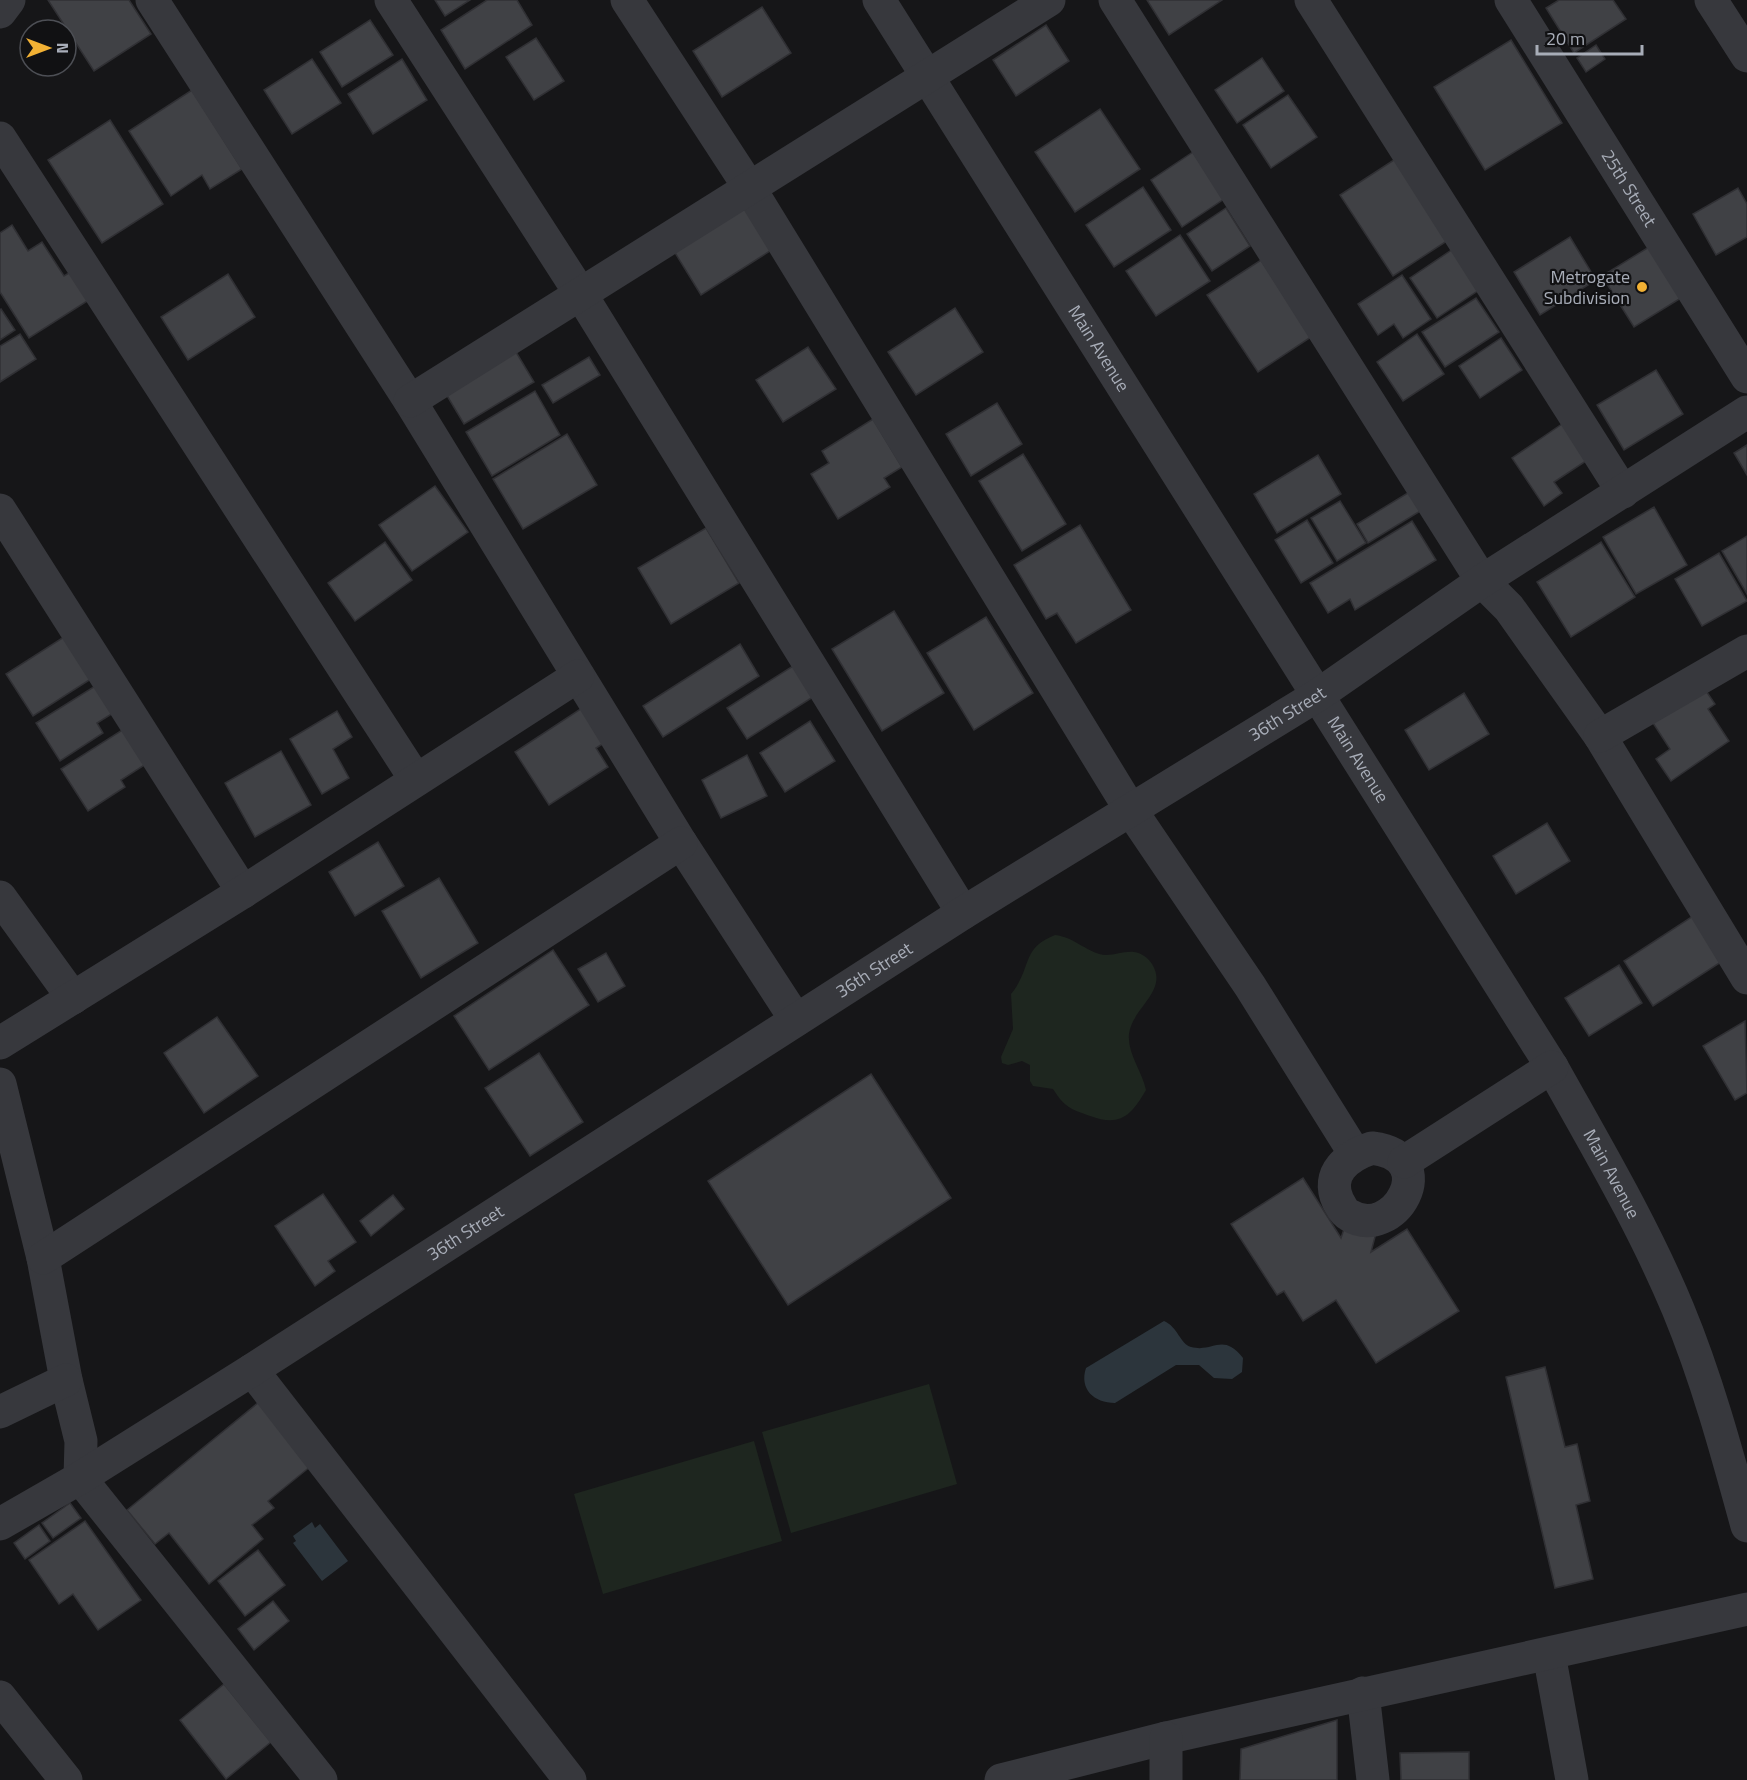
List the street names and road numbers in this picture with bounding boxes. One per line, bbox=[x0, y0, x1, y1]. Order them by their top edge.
street label: 25th Street bbox=[1595, 144, 1664, 232]
street label: Main Avenue bbox=[1062, 300, 1137, 397]
street label: 36th Street bbox=[1243, 679, 1332, 748]
street label: Main Avenue bbox=[1321, 711, 1396, 808]
street label: 36th Street bbox=[830, 935, 918, 1004]
street label: Main Avenue bbox=[1577, 1124, 1647, 1223]
street label: 36th Street bbox=[421, 1197, 509, 1267]

